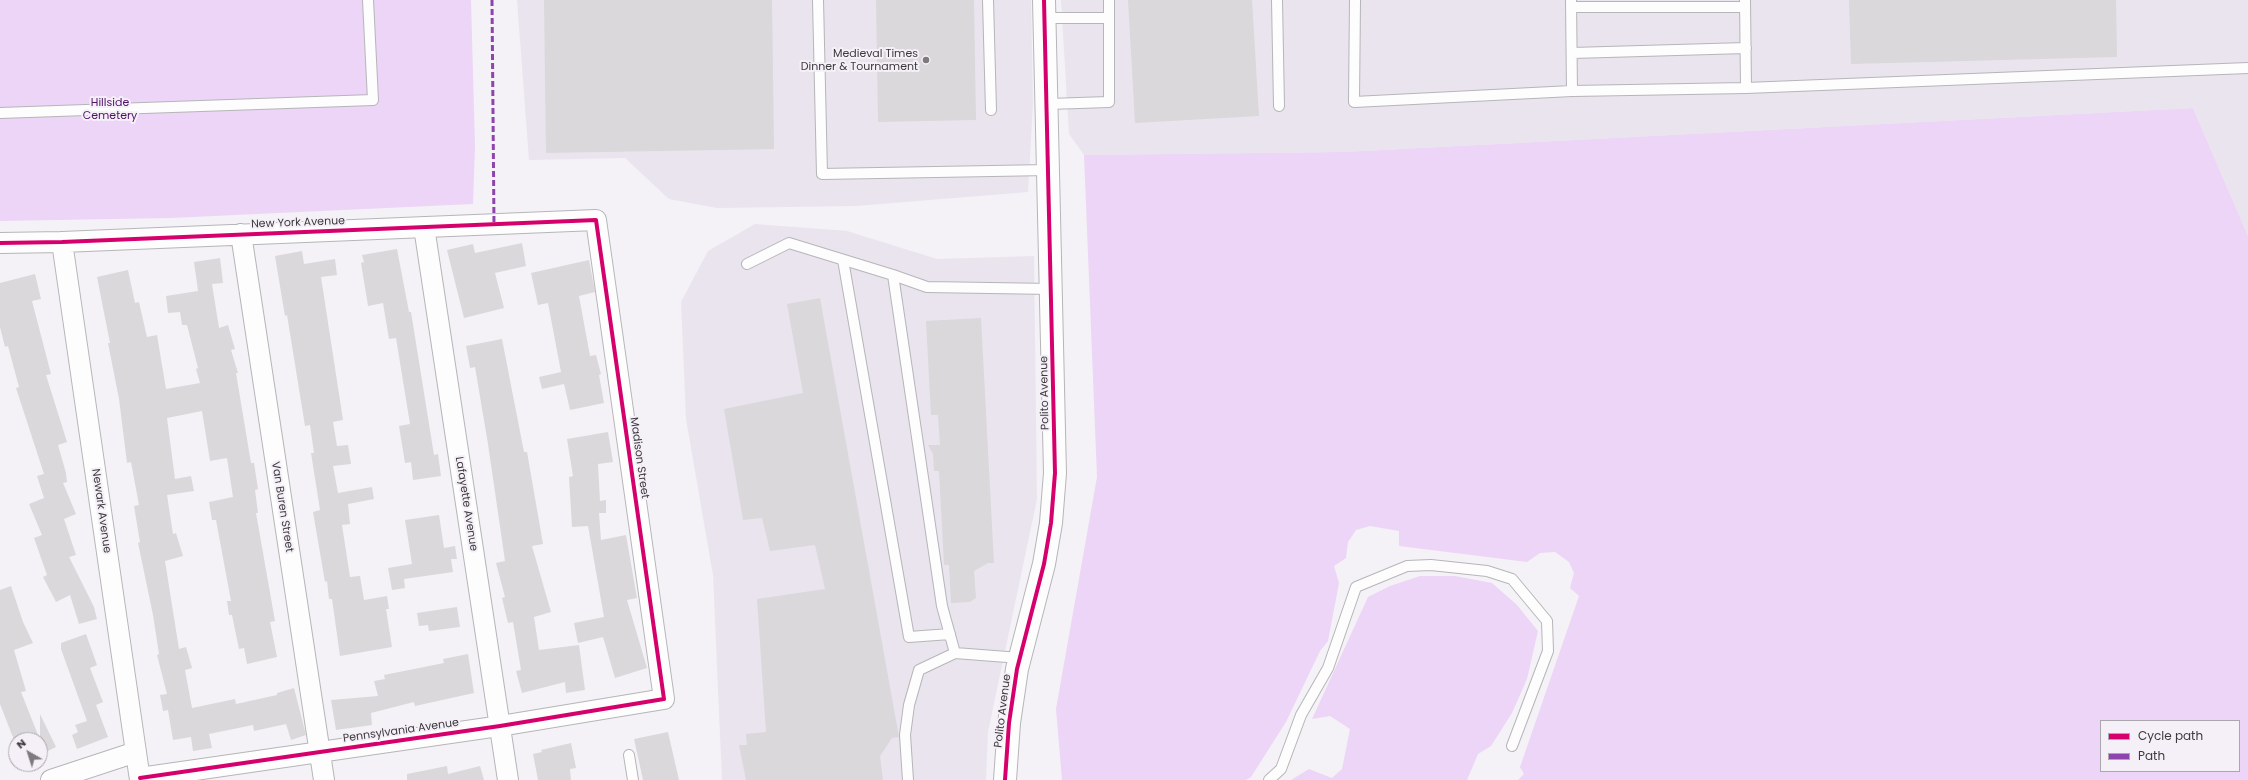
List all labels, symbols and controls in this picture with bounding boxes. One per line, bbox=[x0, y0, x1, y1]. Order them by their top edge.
place label: Medieval Times Dinner & Tournament bbox=[801, 47, 918, 73]
marker: Medieval Times Dinner & Tournament bbox=[921, 55, 931, 65]
park label: Hillside Cemetery bbox=[83, 96, 137, 122]
street label: New York Avenue bbox=[251, 215, 345, 231]
street label: Polito Avenue bbox=[1038, 356, 1052, 430]
street label: Madison Street bbox=[627, 416, 651, 500]
street label: Lafayette Avenue bbox=[452, 456, 480, 552]
street label: Van Buren Street bbox=[268, 461, 296, 553]
street label: Newark Avenue bbox=[89, 468, 113, 554]
street label: Polito Avenue bbox=[992, 673, 1014, 749]
street label: Pennsylvania Avenue bbox=[342, 716, 460, 746]
legend bbox=[2100, 720, 2240, 772]
text: Cycle path bbox=[2138, 727, 2203, 744]
north arrow bbox=[8, 732, 48, 772]
text: N bbox=[13, 735, 29, 752]
text: Path bbox=[2138, 747, 2165, 764]

